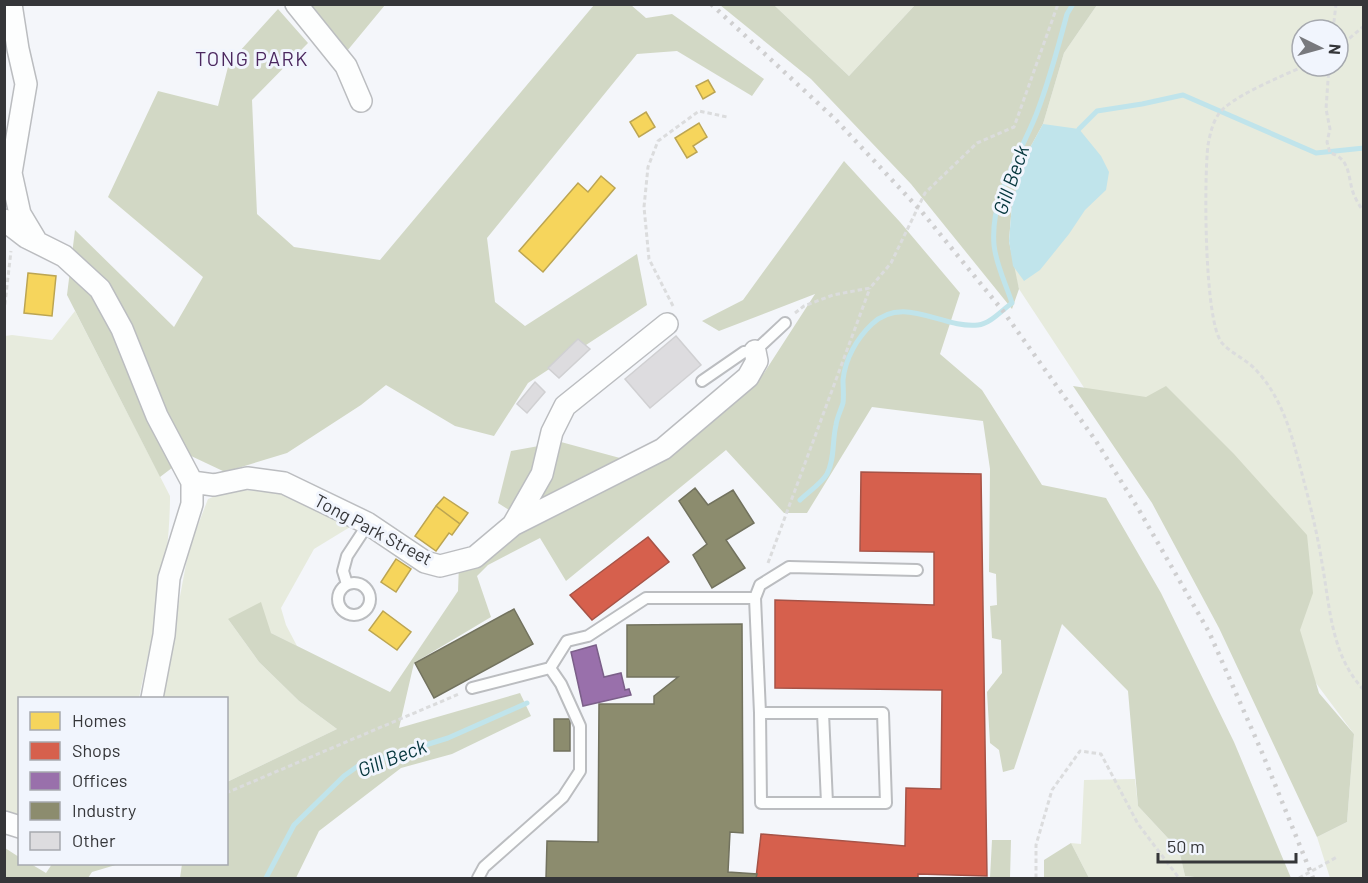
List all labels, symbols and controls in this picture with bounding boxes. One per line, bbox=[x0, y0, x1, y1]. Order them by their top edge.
north arrow bbox=[1290, 18, 1350, 78]
text: N bbox=[1326, 43, 1345, 55]
district label: TONG PARK bbox=[195, 46, 309, 70]
water label: Gill Beck bbox=[987, 141, 1033, 218]
street label: Tong Park Street bbox=[311, 489, 436, 569]
legend bbox=[18, 697, 228, 865]
text: Homes bbox=[72, 709, 126, 731]
water label: Gill Beck bbox=[354, 733, 430, 781]
text: Shops bbox=[72, 739, 121, 761]
text: Offices bbox=[72, 769, 128, 791]
text: Industry bbox=[72, 799, 136, 821]
scale bar bbox=[1158, 826, 1296, 864]
text: Other bbox=[72, 829, 116, 851]
text: 50 m bbox=[1167, 835, 1205, 857]

